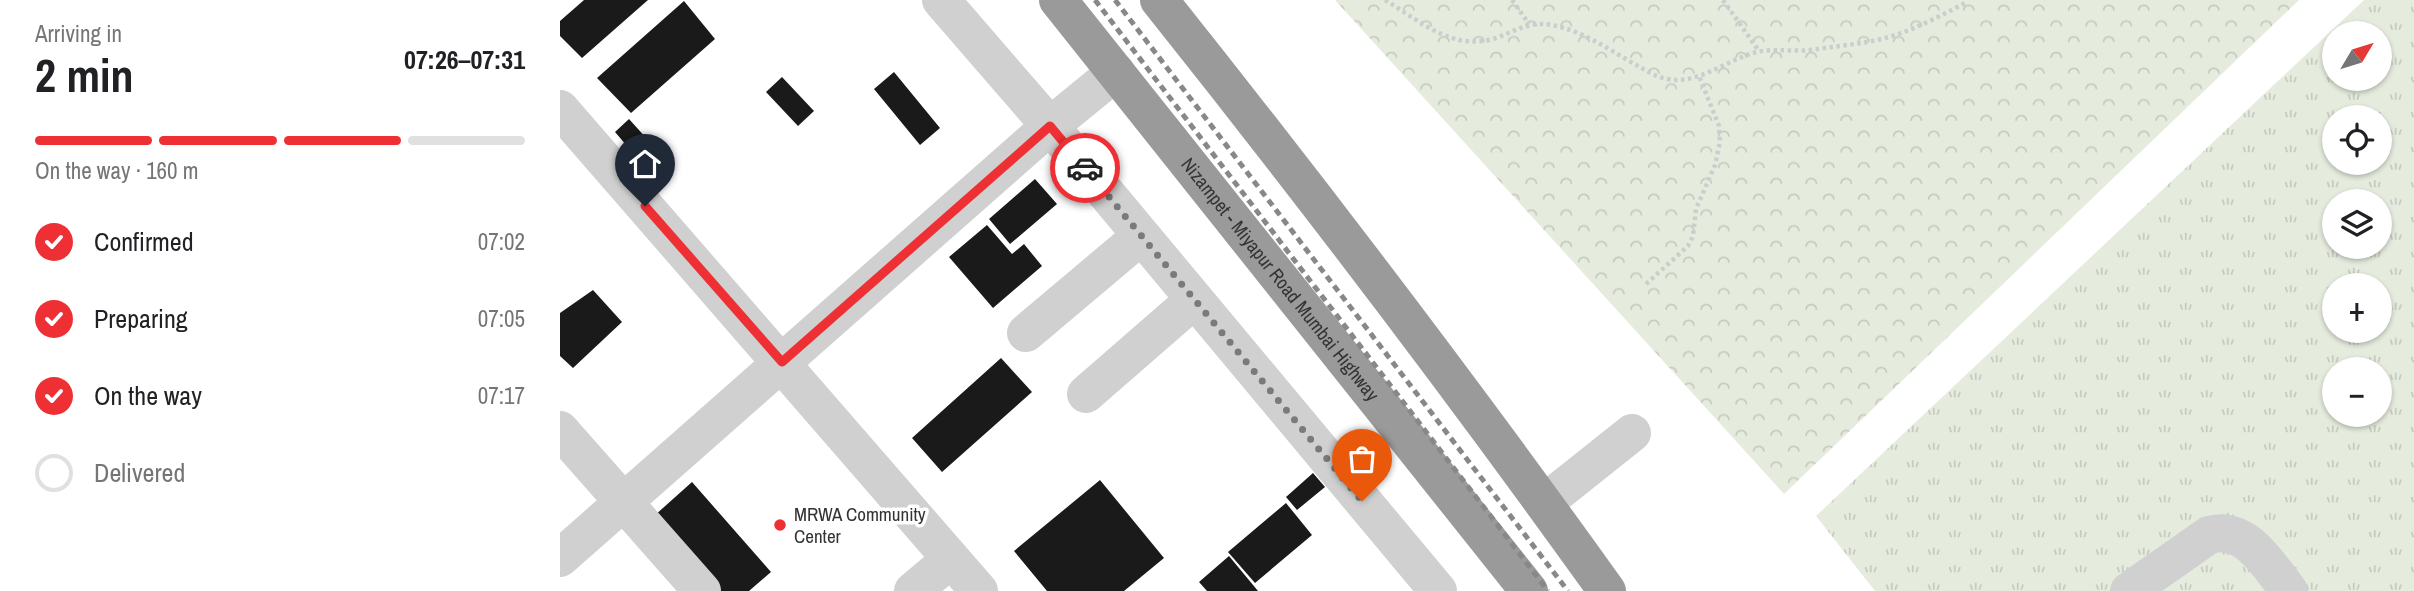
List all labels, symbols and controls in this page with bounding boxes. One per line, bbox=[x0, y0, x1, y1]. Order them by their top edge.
text: Arriving in bbox=[35, 18, 122, 49]
north arrow bbox=[2322, 21, 2392, 91]
map controls bbox=[2322, 21, 2392, 427]
text: 07:26–07:31 bbox=[404, 42, 525, 77]
text: 2 min bbox=[35, 44, 134, 106]
button: locate bbox=[2322, 105, 2392, 175]
courier bbox=[1050, 133, 1120, 203]
pin bbox=[615, 134, 675, 206]
icon: home bbox=[626, 145, 664, 183]
icon: car bbox=[1066, 149, 1104, 187]
street label: Nizampet - Miyapur Road Mumbai Highway bbox=[1176, 152, 1386, 406]
text: On the way · 160 m bbox=[35, 155, 199, 186]
button: layers bbox=[2322, 189, 2392, 259]
icon: check bbox=[35, 223, 73, 261]
text: Confirmed bbox=[94, 224, 194, 259]
text: 07:02 bbox=[478, 226, 525, 257]
button: + bbox=[2322, 273, 2392, 343]
icon: check bbox=[35, 300, 73, 338]
text: Preparing bbox=[94, 301, 188, 336]
text: 07:05 bbox=[478, 303, 525, 334]
button: − bbox=[2322, 357, 2392, 427]
icon: check bbox=[35, 377, 73, 415]
text: On the way bbox=[94, 378, 202, 413]
text: 07:17 bbox=[478, 380, 525, 411]
pin bbox=[1332, 429, 1392, 501]
icon: bag bbox=[1343, 440, 1381, 478]
text: Delivered bbox=[94, 455, 185, 490]
place label: MRWA Community Center bbox=[794, 501, 926, 549]
marker: MRWA Community Center bbox=[772, 517, 788, 533]

